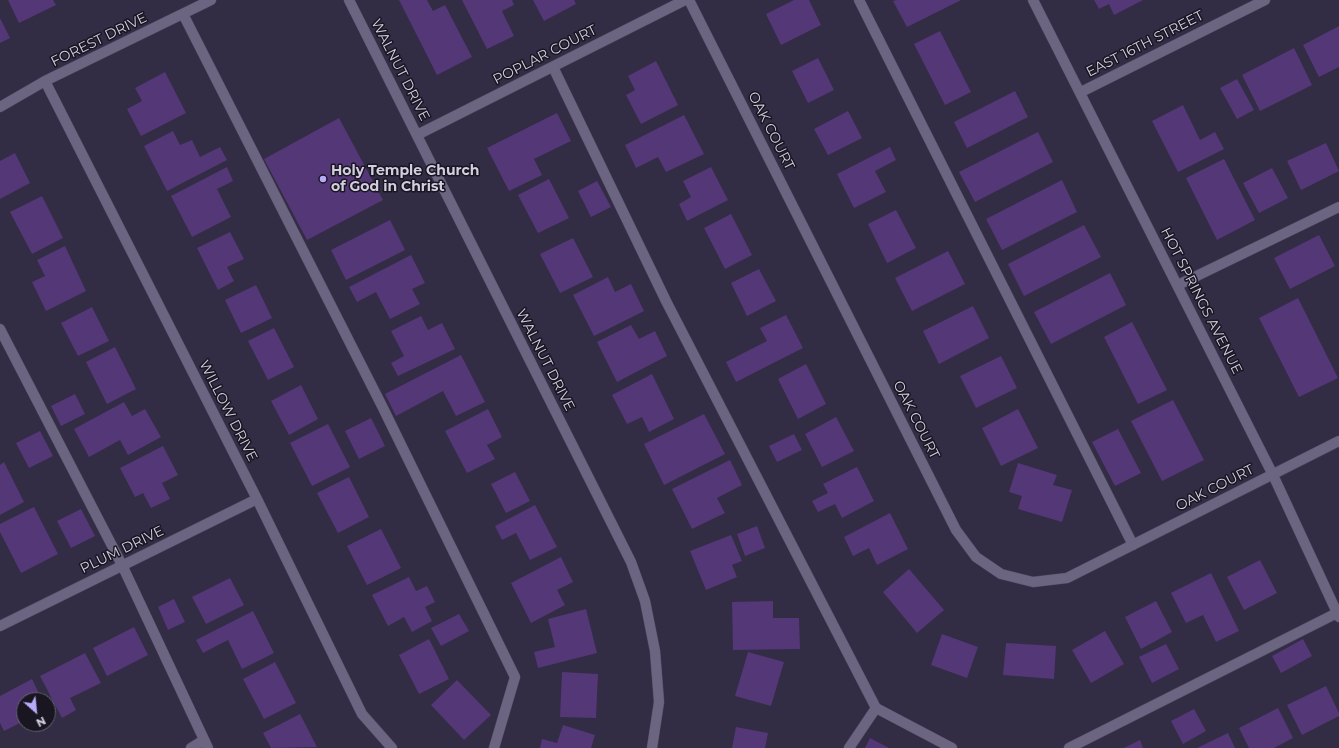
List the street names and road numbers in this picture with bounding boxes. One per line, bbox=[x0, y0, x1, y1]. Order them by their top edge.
street label: EAST 16TH STREET bbox=[1083, 7, 1207, 81]
street label: FOREST DRIVE bbox=[48, 9, 150, 71]
street label: WALNUT DRIVE bbox=[367, 16, 433, 124]
street label: POPLAR COURT bbox=[490, 22, 600, 88]
street label: OAK COURT bbox=[744, 89, 798, 173]
street label: HOT SPRINGS AVENUE bbox=[1157, 225, 1245, 377]
street label: WALNUT DRIVE bbox=[512, 306, 578, 414]
street label: WILLOW DRIVE bbox=[195, 358, 261, 464]
street label: OAK COURT bbox=[889, 378, 943, 462]
street label: OAK COURT bbox=[1173, 461, 1257, 515]
street label: PLUM DRIVE bbox=[78, 523, 166, 577]

